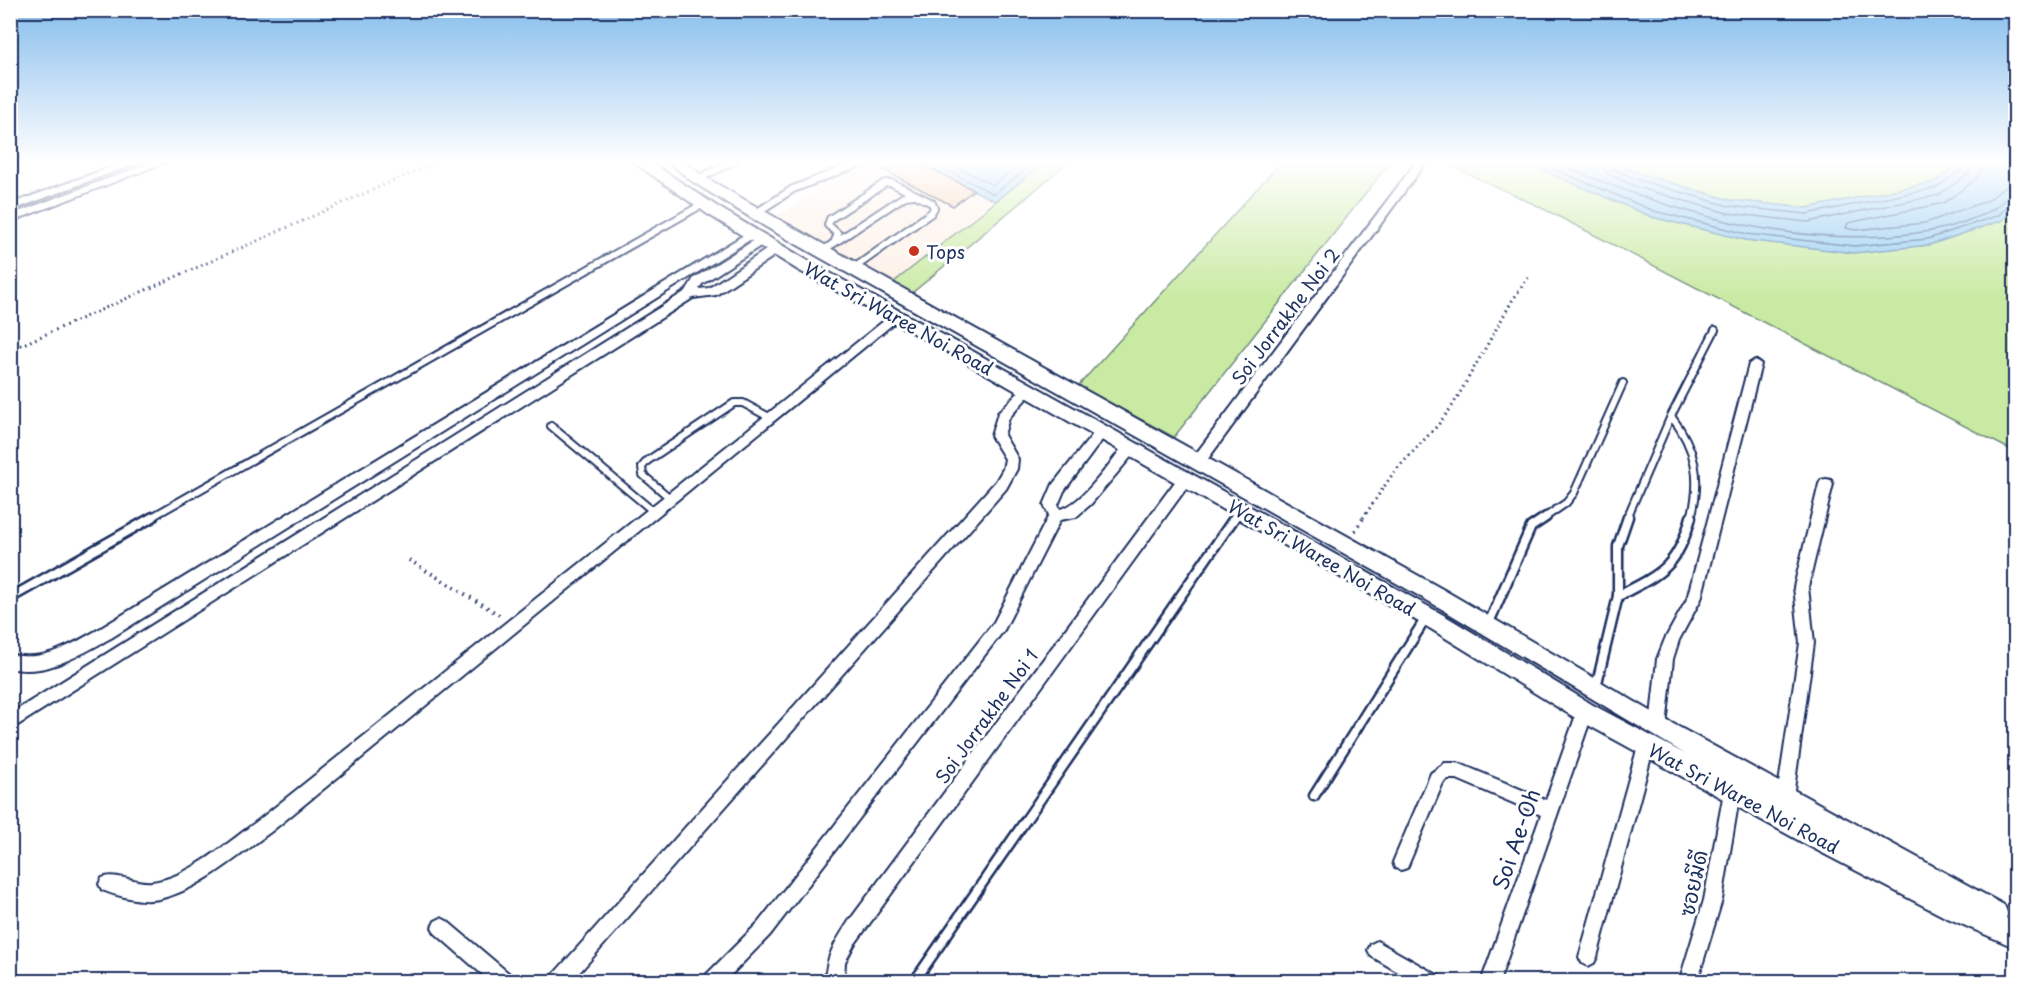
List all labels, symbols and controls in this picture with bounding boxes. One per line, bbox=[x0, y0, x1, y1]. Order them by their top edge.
place label: Tops bbox=[926, 238, 965, 265]
street label: Soi Jorrakhe Noi 2 bbox=[1225, 242, 1345, 390]
marker: Tops bbox=[907, 244, 921, 258]
street label: Wat Sri Waree Noi Road bbox=[800, 255, 998, 381]
street label: Wat Sri Waree Noi Road bbox=[1223, 492, 1421, 622]
street label: Soi Jorrakhe Noi 1 bbox=[928, 643, 1044, 789]
street label: Wat Sri Waree Noi Road bbox=[1644, 736, 1844, 860]
street label: Soi Ae-Oh bbox=[1483, 784, 1547, 894]
street label: ซอยมีดี bbox=[1669, 847, 1715, 919]

